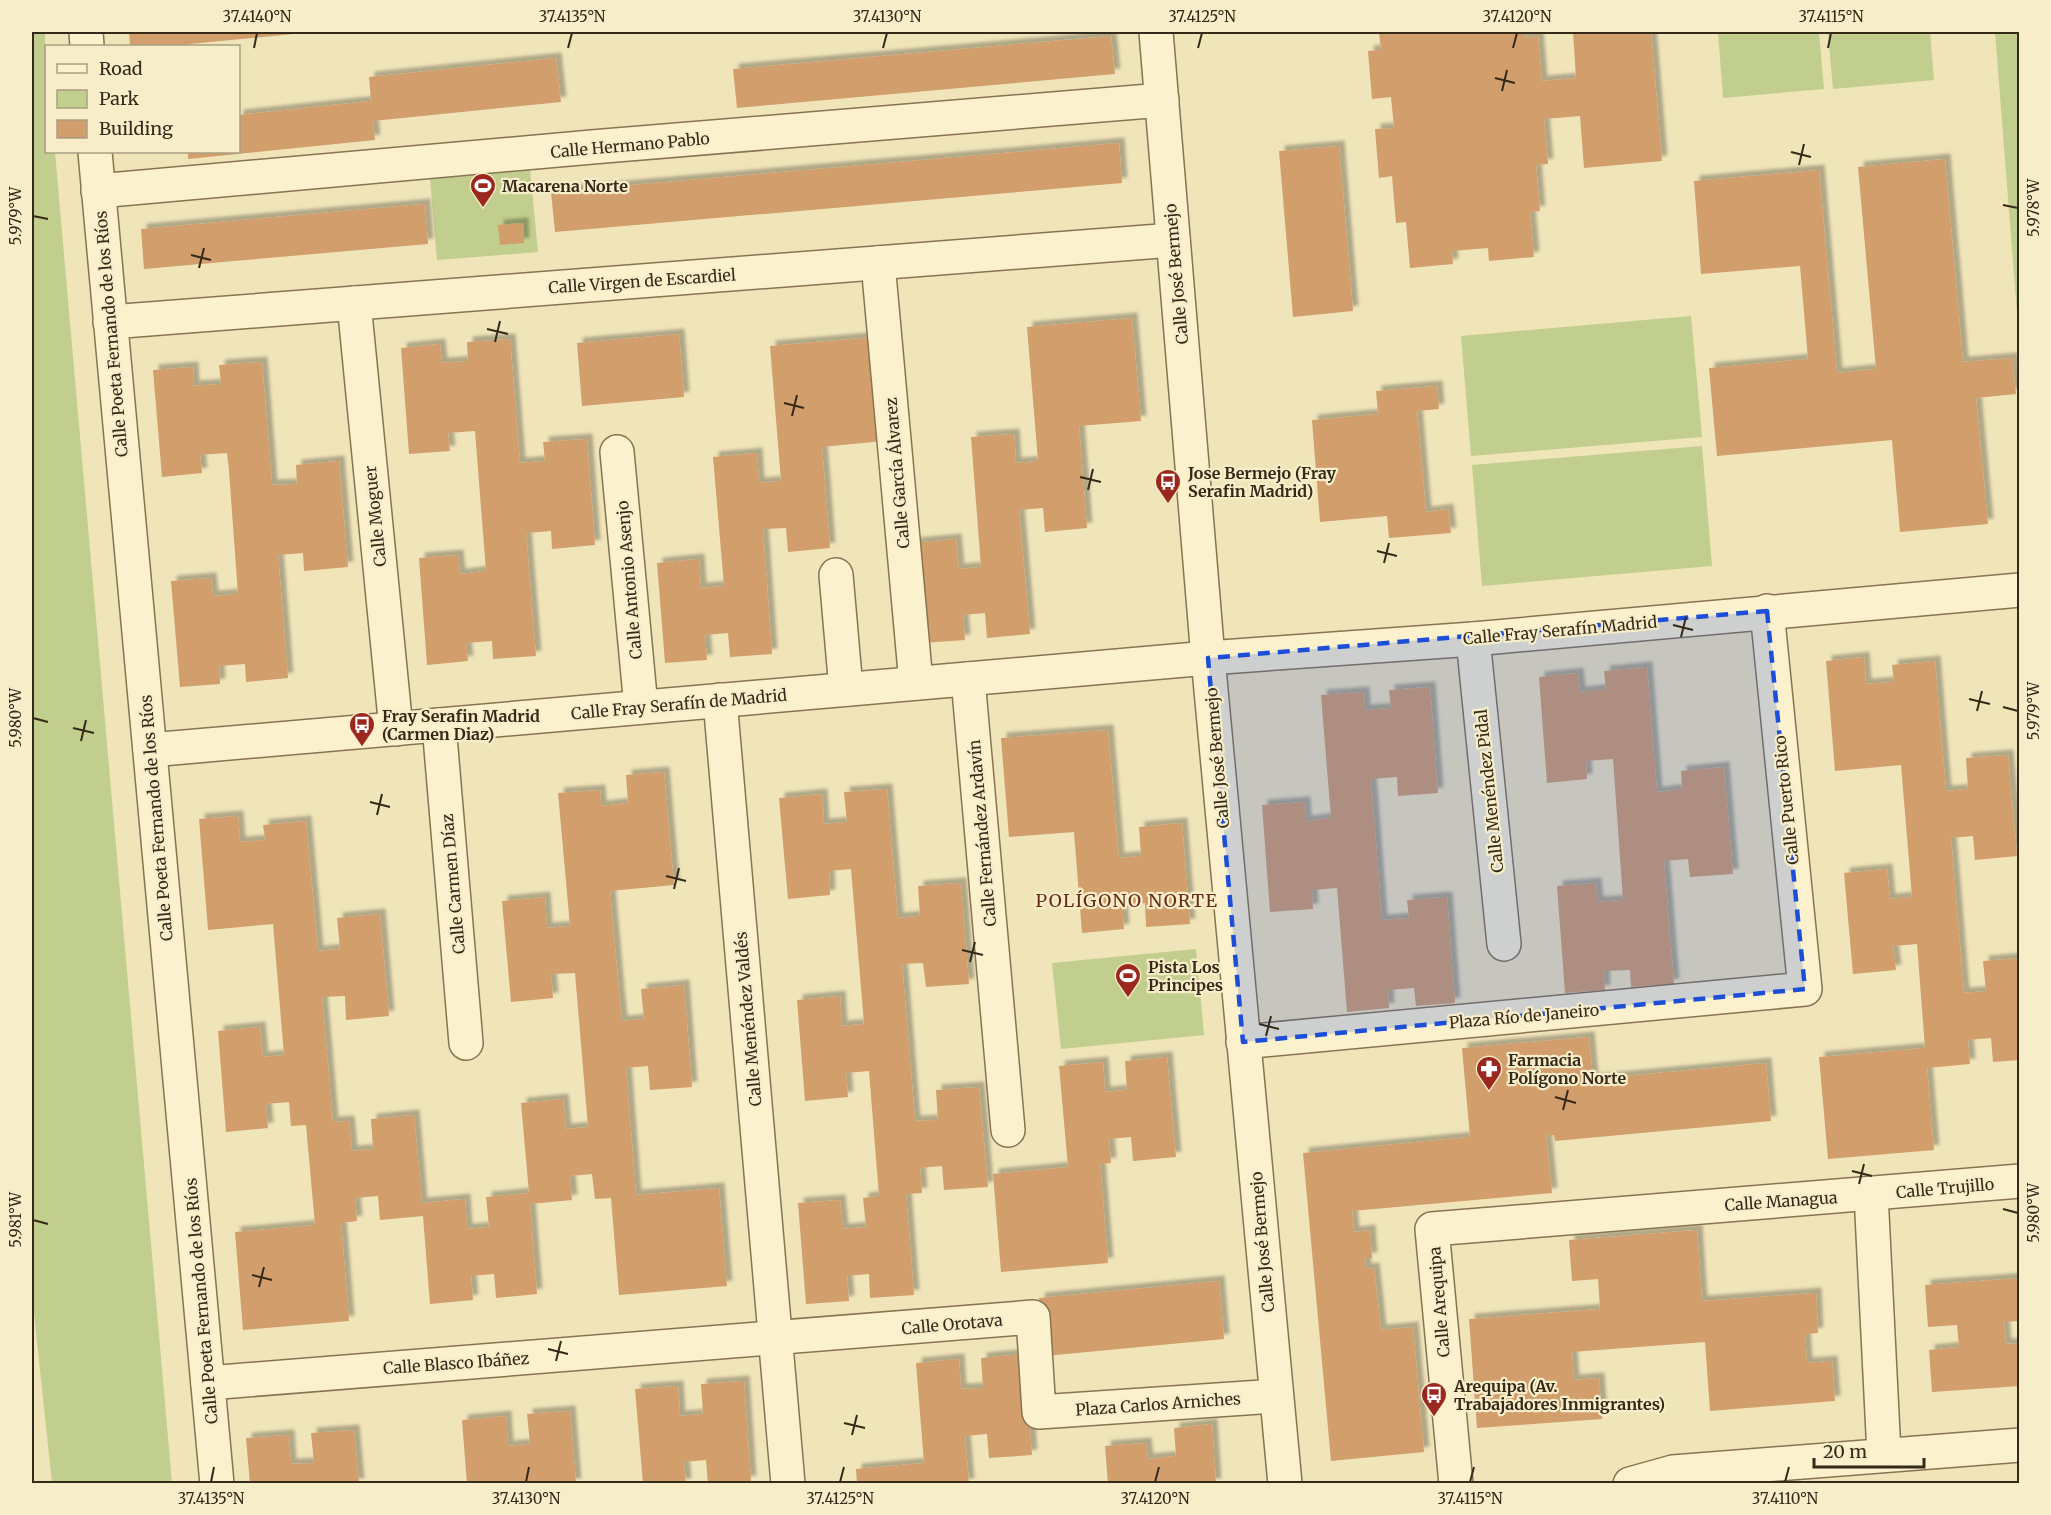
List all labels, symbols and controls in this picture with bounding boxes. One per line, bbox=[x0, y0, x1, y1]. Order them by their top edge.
text: 37.4140°N bbox=[223, 7, 292, 26]
text: 37.4135°N bbox=[539, 7, 606, 26]
text: 37.4130°N bbox=[853, 7, 922, 26]
text: 37.4125°N bbox=[1168, 7, 1236, 26]
text: 37.4120°N bbox=[1482, 7, 1552, 26]
text: 37.4115°N bbox=[1798, 7, 1864, 26]
legend bbox=[45, 45, 240, 153]
text: Road bbox=[99, 57, 143, 80]
text: Park bbox=[99, 87, 140, 110]
text: Building bbox=[99, 117, 173, 140]
street label: Calle Hermano Pablo bbox=[550, 128, 710, 162]
sports icon: Macarena Norte bbox=[468, 171, 498, 209]
place label: Macarena Norte bbox=[502, 176, 628, 196]
text: 5.978°W bbox=[2024, 178, 2043, 237]
text: 5.979°W bbox=[6, 186, 25, 245]
street label: Calle José Bermejo bbox=[1160, 203, 1192, 345]
street label: Calle Poeta Fernando de los Ríos bbox=[90, 210, 132, 458]
street label: Calle Virgen de Escardiel bbox=[548, 264, 736, 298]
street label: Calle García Álvarez bbox=[880, 396, 914, 549]
place label: Jose Bermejo (Fray Serafin Madrid) bbox=[1187, 463, 1337, 501]
street label: Calle Moguer bbox=[360, 464, 390, 568]
bus stop icon: Jose Bermejo (Fray Serafin Madrid) bbox=[1153, 467, 1183, 505]
street label: Calle Antonio Asenjo bbox=[612, 500, 646, 660]
street label: Calle Fray Serafín Madrid bbox=[1462, 612, 1658, 648]
text: 5.979°W bbox=[2024, 681, 2043, 740]
street label: Calle Fray Serafín de Madrid bbox=[570, 685, 788, 723]
text: 5.980°W bbox=[6, 687, 25, 748]
street label: Calle José Bermejo bbox=[1201, 687, 1233, 829]
street label: Calle Poeta Fernando de los Ríos bbox=[135, 694, 177, 942]
place label: Fray Serafin Madrid (Carmen Diaz) bbox=[382, 706, 540, 744]
street label: Calle Menéndez Pidal bbox=[1470, 708, 1508, 874]
bus stop icon: Fray Serafin Madrid (Carmen Diaz) bbox=[347, 710, 377, 748]
street label: Calle Puerto Rico bbox=[1769, 734, 1803, 866]
street label: Calle Fernández Ardavín bbox=[964, 738, 1000, 927]
street label: Calle Carmen Díaz bbox=[437, 813, 469, 955]
district label: POLÍGONO NORTE bbox=[1035, 889, 1219, 912]
street label: Calle Menéndez Valdés bbox=[730, 931, 766, 1107]
place label: Pista Los Principes bbox=[1148, 957, 1223, 995]
sports icon: Pista Los Principes bbox=[1113, 961, 1143, 999]
street label: Plaza Río de Janeiro bbox=[1448, 999, 1600, 1033]
place label: Farmacia Polígono Norte bbox=[1508, 1050, 1626, 1088]
pharmacy icon: Farmacia Polígono Norte bbox=[1474, 1054, 1504, 1092]
street label: Calle José Bermejo bbox=[1246, 1171, 1278, 1313]
street label: Calle Trujillo bbox=[1895, 1174, 1995, 1202]
street label: Calle Poeta Fernando de los Ríos bbox=[180, 1177, 222, 1425]
text: 5.980°W bbox=[2024, 1182, 2043, 1243]
street label: Calle Managua bbox=[1724, 1187, 1839, 1215]
text: 5.981°W bbox=[6, 1191, 25, 1248]
street label: Calle Arequipa bbox=[1424, 1245, 1454, 1358]
street label: Calle Orotava bbox=[901, 1310, 1004, 1338]
street label: Calle Blasco Ibáñez bbox=[382, 1348, 530, 1378]
place label: Arequipa (Av. Trabajadores Inmigrantes) bbox=[1453, 1376, 1665, 1414]
bus stop icon: Arequipa (Av. Trabajadores Inmigrantes) bbox=[1419, 1380, 1449, 1418]
street label: Plaza Carlos Arniches bbox=[1075, 1388, 1242, 1420]
scale bar bbox=[1814, 1431, 1924, 1469]
text: 20 m bbox=[1823, 1440, 1867, 1463]
text: 37.4135°N bbox=[178, 1489, 245, 1508]
text: 37.4130°N bbox=[492, 1489, 561, 1508]
text: 37.4125°N bbox=[806, 1489, 874, 1508]
text: 37.4120°N bbox=[1120, 1489, 1190, 1508]
text: 37.4115°N bbox=[1437, 1489, 1503, 1508]
text: 37.4110°N bbox=[1752, 1489, 1819, 1508]

